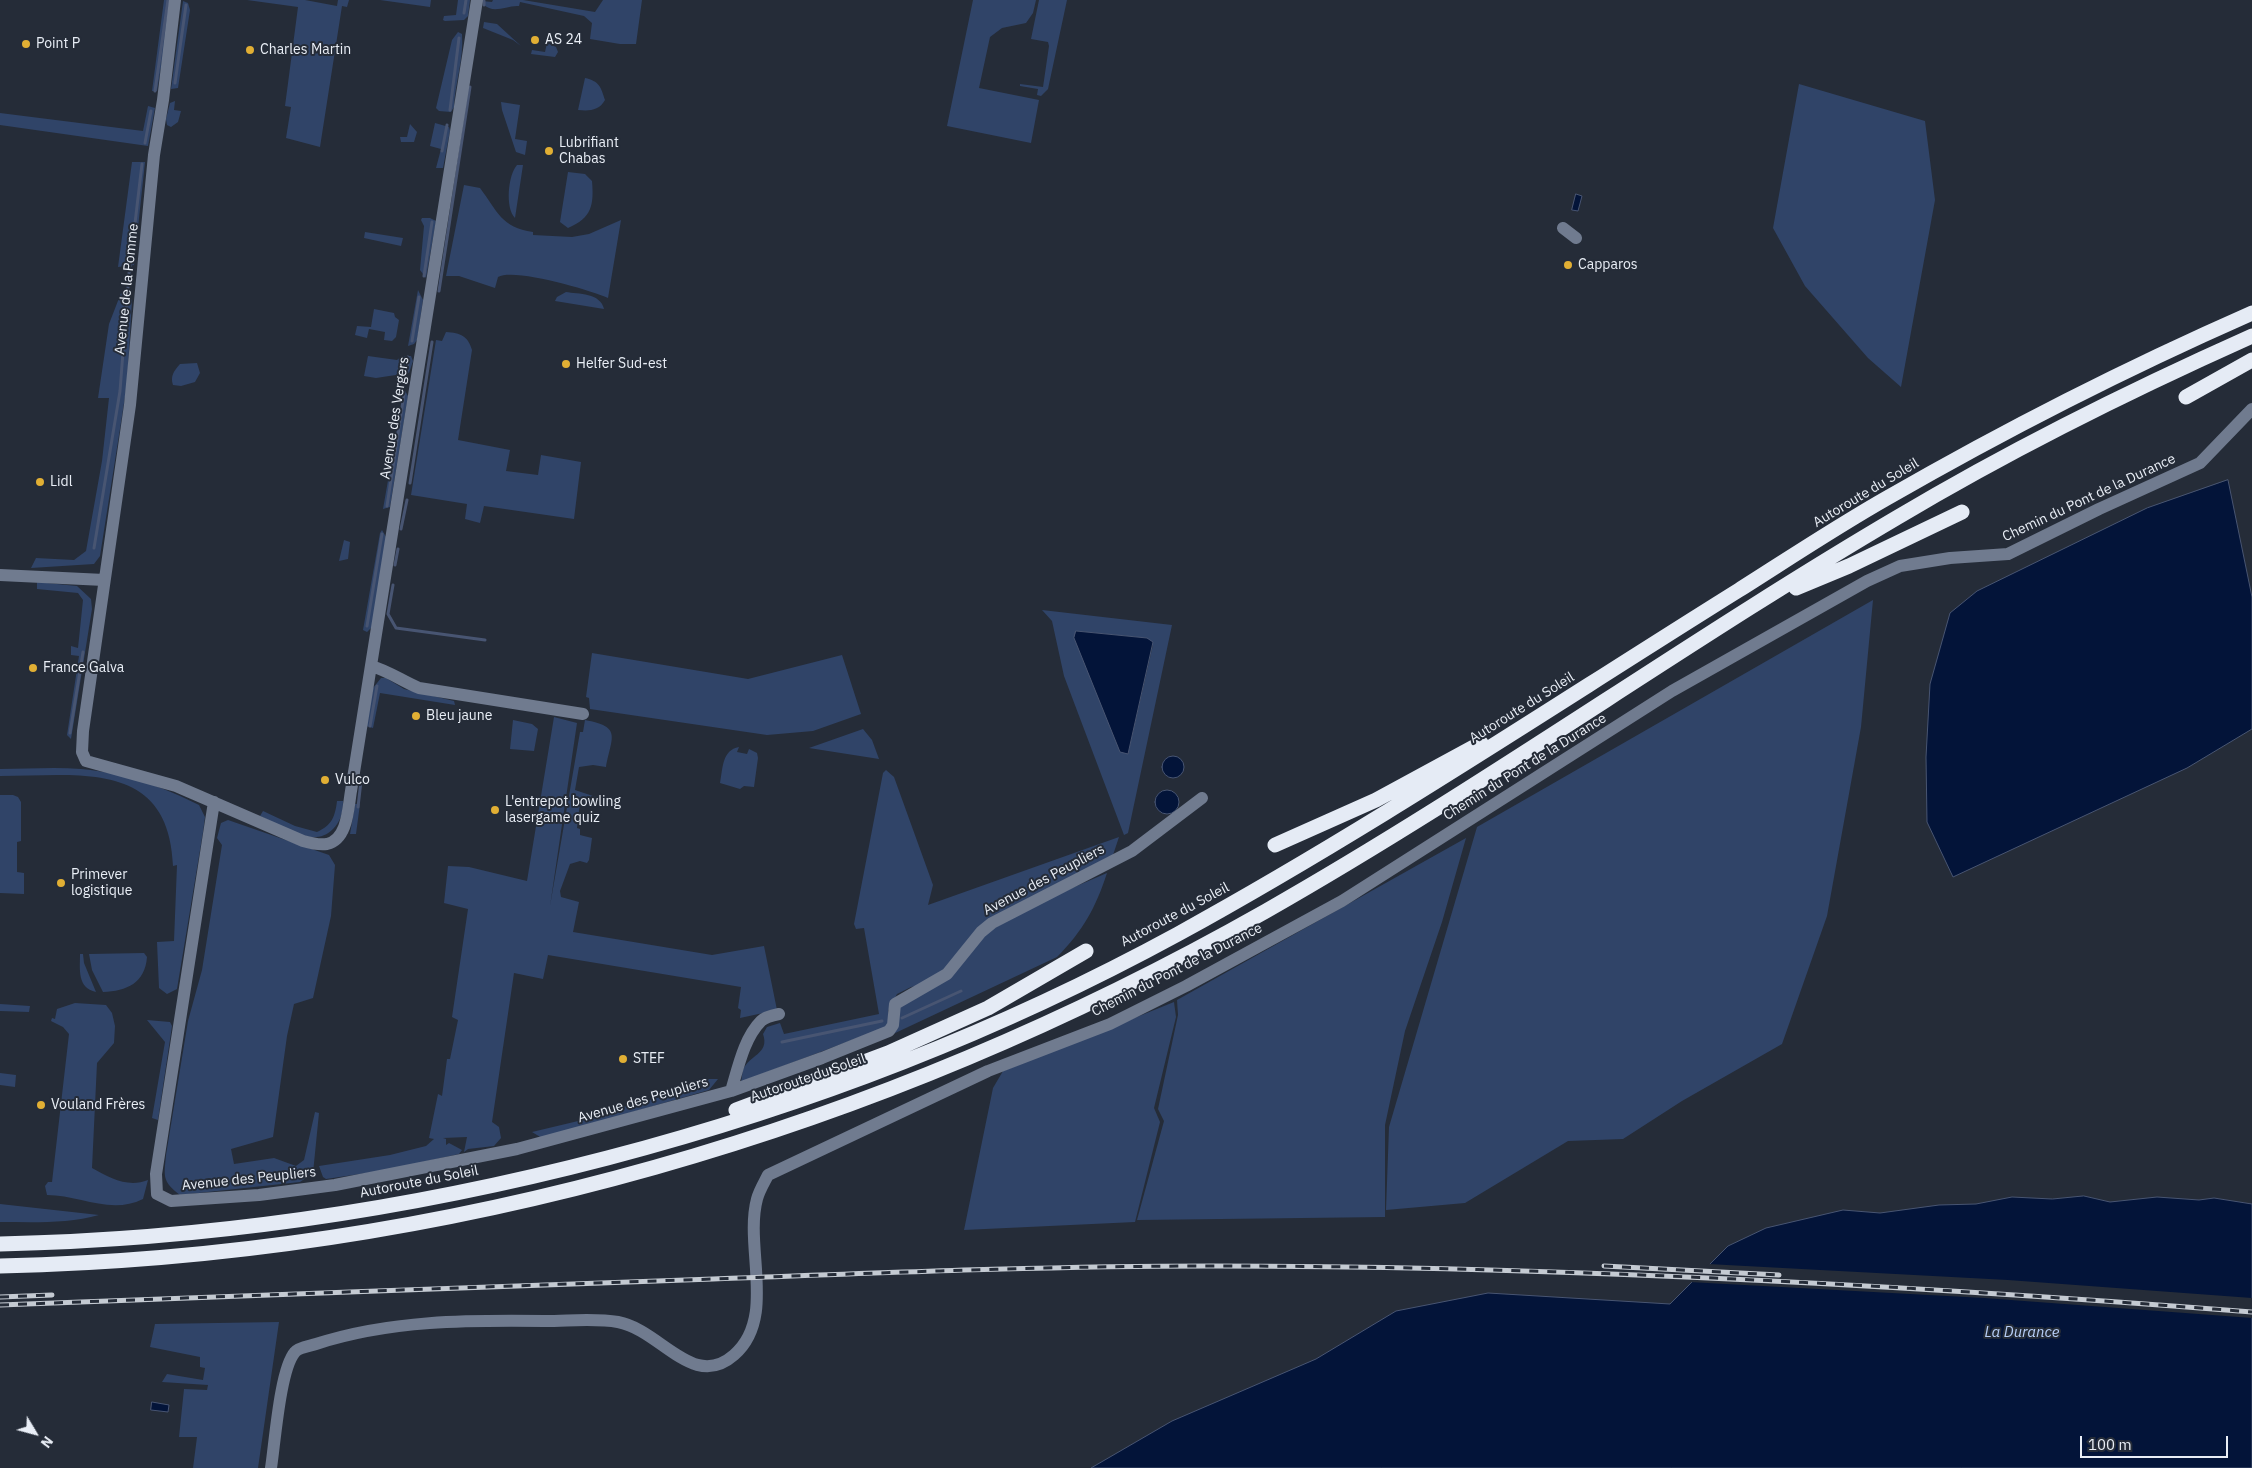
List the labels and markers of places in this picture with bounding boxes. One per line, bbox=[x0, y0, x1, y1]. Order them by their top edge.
place label: AS 24 bbox=[545, 32, 582, 48]
marker: AS 24 bbox=[529, 34, 541, 46]
place label: Point P bbox=[36, 36, 80, 52]
marker: Point P bbox=[20, 38, 32, 50]
place label: Charles Martin bbox=[260, 42, 351, 58]
marker: Charles Martin bbox=[244, 44, 256, 56]
place label: Lubrifiant Chabas bbox=[559, 135, 619, 168]
marker: Lubrifiant Chabas bbox=[543, 145, 555, 157]
place label: Capparos bbox=[1578, 257, 1638, 273]
marker: Capparos bbox=[1562, 259, 1574, 271]
place label: Helfer Sud-est bbox=[576, 356, 667, 372]
marker: Helfer Sud-est bbox=[560, 358, 572, 370]
place label: Lidl bbox=[50, 474, 72, 490]
marker: Lidl bbox=[34, 476, 46, 488]
place label: France Galva bbox=[43, 660, 124, 676]
marker: France Galva bbox=[27, 662, 39, 674]
place label: Bleu jaune bbox=[426, 708, 492, 724]
marker: Bleu jaune bbox=[410, 710, 422, 722]
place label: Vulco bbox=[335, 772, 370, 788]
marker: Vulco bbox=[319, 774, 331, 786]
place label: L'entrepot bowling lasergame quiz bbox=[505, 794, 621, 826]
marker: L'entrepot bowling lasergame quiz bbox=[489, 804, 501, 816]
place label: Primever logistique bbox=[71, 867, 132, 900]
marker: Primever logistique bbox=[55, 877, 67, 889]
place label: STEF bbox=[633, 1051, 665, 1067]
marker: STEF bbox=[617, 1053, 629, 1065]
place label: Vouland Frères bbox=[51, 1097, 145, 1113]
marker: Vouland Frères bbox=[35, 1099, 47, 1111]

